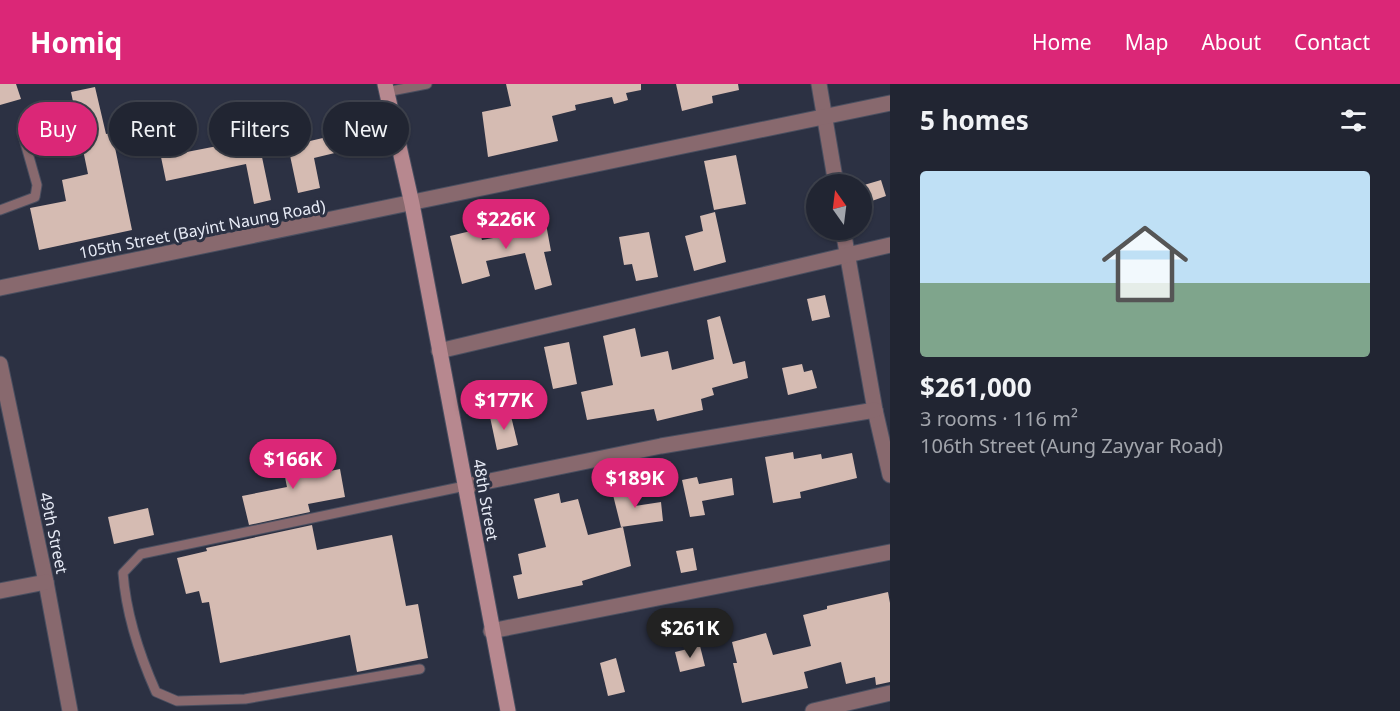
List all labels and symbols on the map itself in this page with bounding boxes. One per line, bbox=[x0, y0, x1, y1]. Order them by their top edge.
north arrow bbox=[806, 174, 872, 240]
street label: 105th Street (Bayint Naung Road) bbox=[77, 194, 327, 264]
pin: $226K bbox=[464, 199, 548, 250]
pin: $177K bbox=[462, 380, 546, 431]
pin: $166K bbox=[251, 439, 335, 490]
street label: 48th Street bbox=[468, 457, 504, 543]
pin: $189K bbox=[593, 458, 677, 509]
street label: 49th Street bbox=[35, 490, 73, 576]
pin: $261K bbox=[648, 608, 732, 659]

